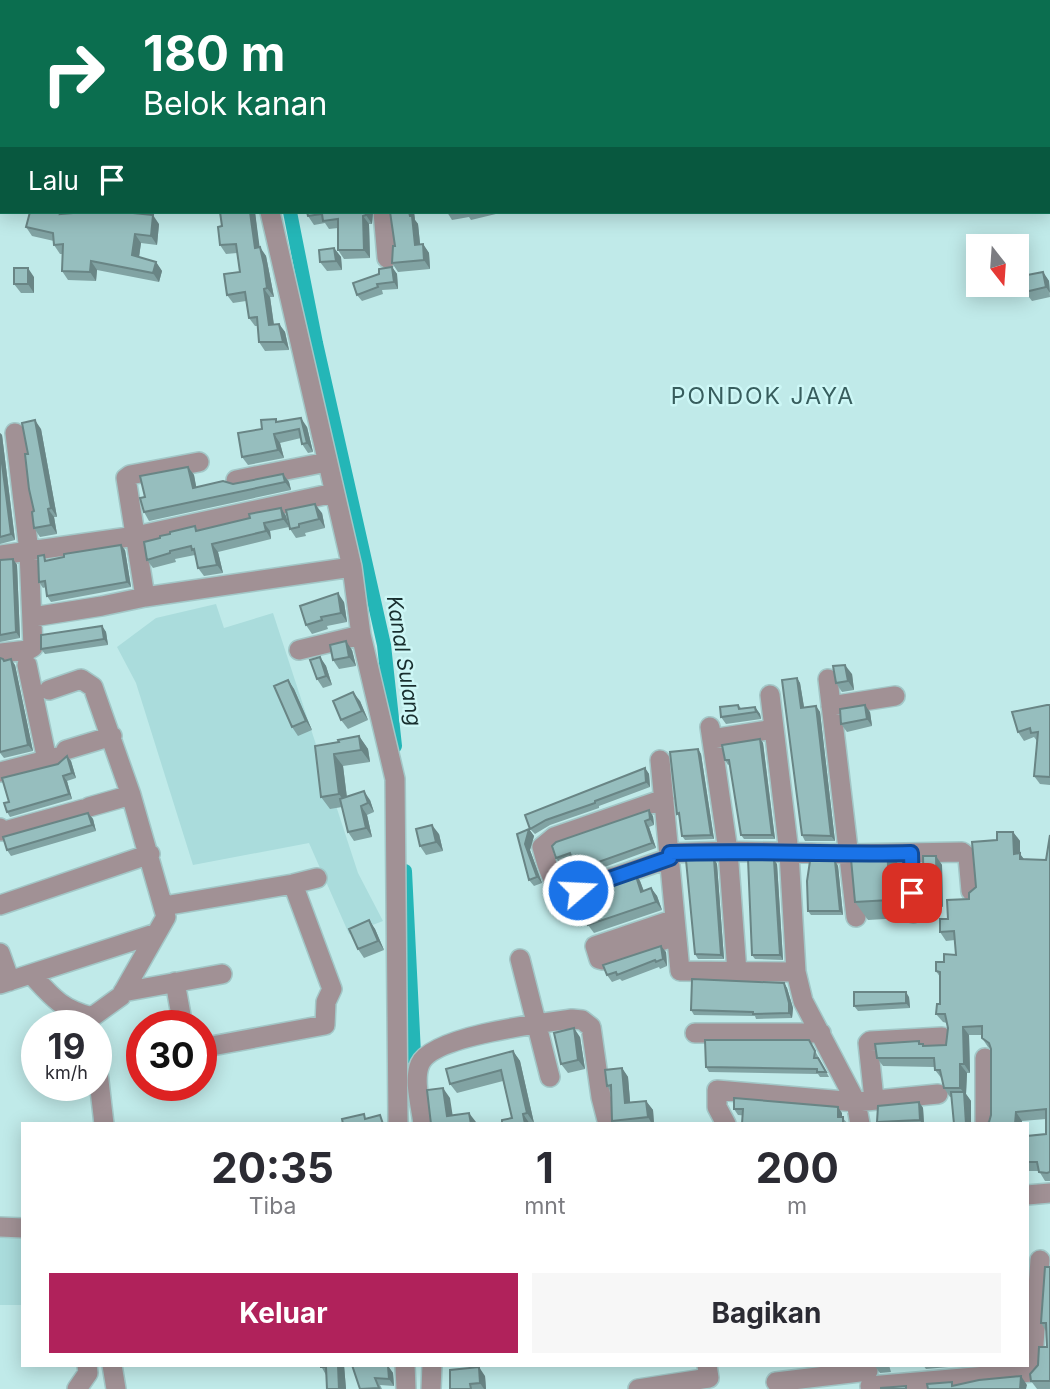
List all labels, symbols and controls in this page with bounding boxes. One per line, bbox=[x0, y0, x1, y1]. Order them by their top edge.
text: 180 m bbox=[143, 24, 285, 83]
icon: right bbox=[28, 28, 119, 119]
text: Belok kanan bbox=[143, 84, 327, 123]
icon: arrive bbox=[93, 161, 131, 199]
text: Lalu bbox=[28, 165, 79, 196]
north arrow bbox=[966, 234, 1029, 298]
map controls bbox=[966, 234, 1029, 297]
district label: PONDOK JAYA bbox=[671, 382, 855, 410]
water label: Kanal Sulang bbox=[382, 594, 427, 728]
position arrow bbox=[541, 853, 615, 927]
pin bbox=[882, 863, 942, 923]
icon: arrive bbox=[893, 874, 931, 912]
speed limit sign: 30 bbox=[126, 1010, 217, 1101]
text: 19 bbox=[48, 1025, 85, 1067]
text: km/h bbox=[45, 1062, 88, 1083]
text: 20:35 bbox=[211, 1142, 334, 1193]
text: 1 bbox=[536, 1142, 554, 1193]
text: 200 bbox=[756, 1142, 839, 1193]
text: Tiba bbox=[249, 1192, 296, 1220]
text: mnt bbox=[524, 1192, 565, 1220]
text: m bbox=[787, 1192, 807, 1220]
button: Keluar bbox=[49, 1273, 518, 1353]
button: Bagikan bbox=[532, 1273, 1001, 1353]

